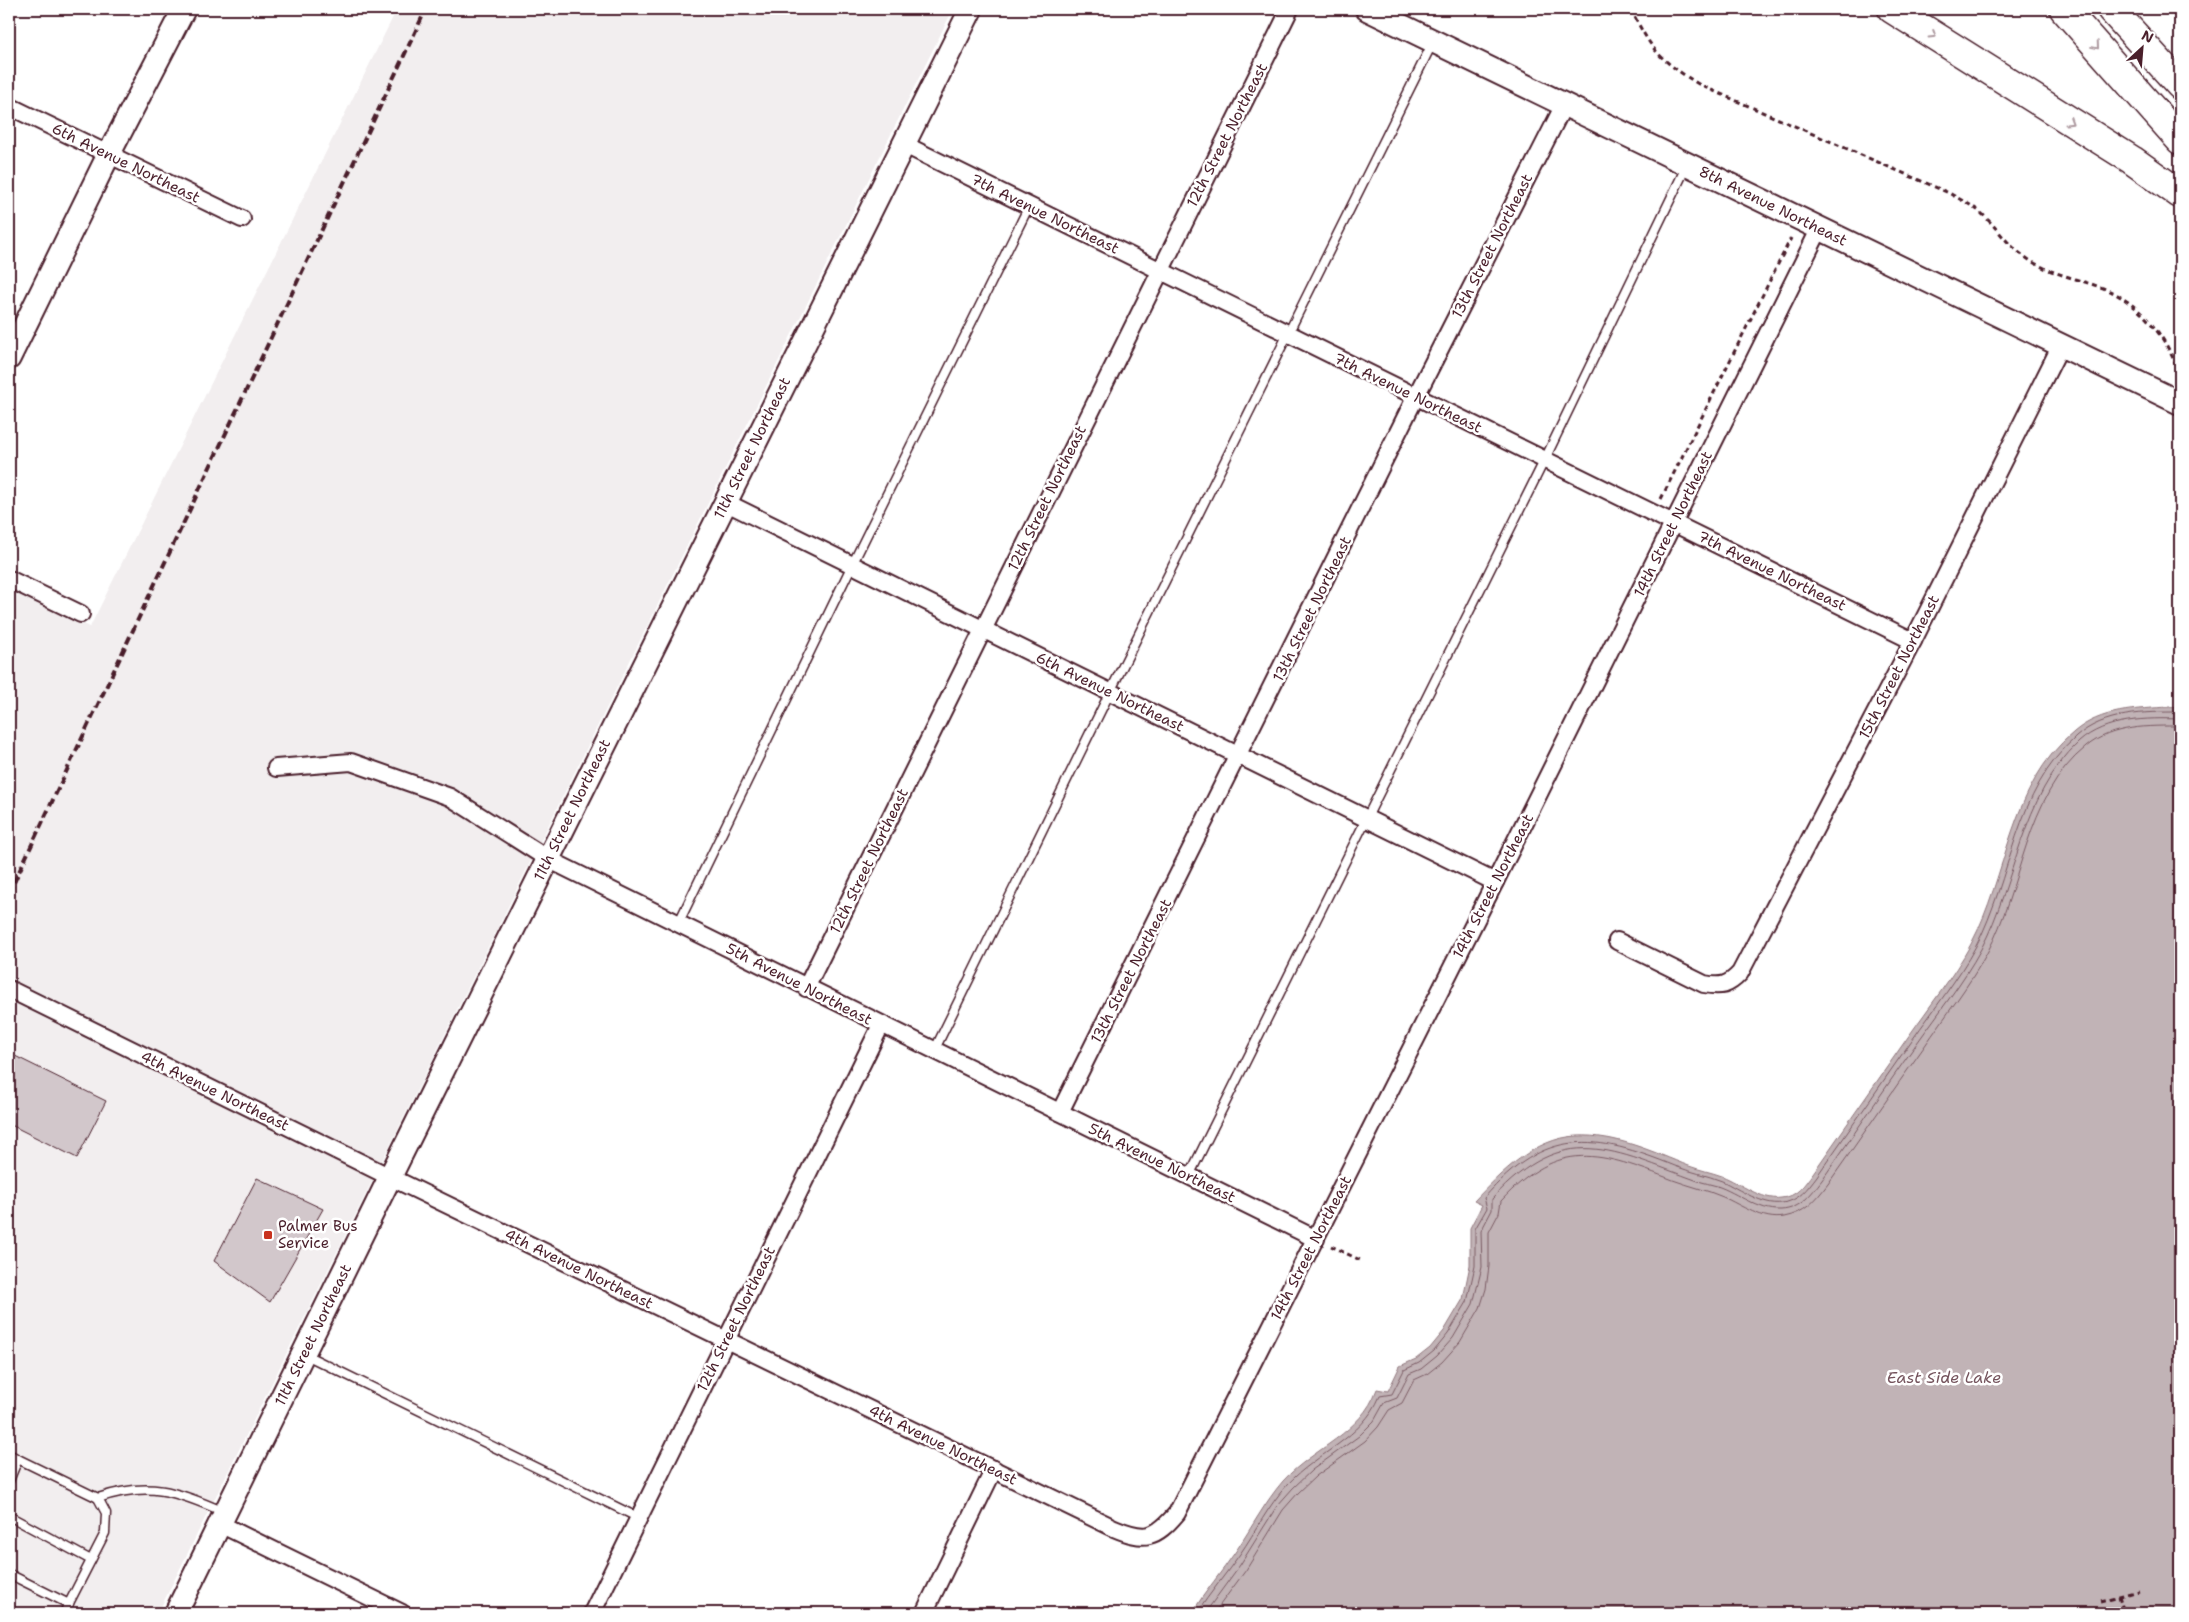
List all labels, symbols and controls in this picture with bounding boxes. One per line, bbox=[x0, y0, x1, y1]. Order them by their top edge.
north arrow bbox=[2116, 22, 2166, 72]
text: N bbox=[2139, 26, 2157, 47]
one-way arrow bbox=[1928, 28, 1937, 38]
one-way arrow bbox=[2090, 40, 2098, 49]
street label: 12th Street Northeast bbox=[1182, 60, 1272, 210]
one-way arrow bbox=[2065, 115, 2074, 125]
street label: 6th Avenue Northeast bbox=[49, 118, 203, 208]
street label: 8th Avenue Northeast bbox=[1695, 161, 1851, 251]
street label: 7th Avenue Northeast bbox=[967, 169, 1123, 259]
street label: 13th Street Northeast bbox=[1447, 170, 1537, 322]
street label: 7th Avenue Northeast bbox=[1330, 348, 1486, 438]
street label: 11th Street Northeast bbox=[709, 374, 795, 522]
street label: 12th Street Northeast bbox=[1003, 422, 1091, 574]
street label: 14th Street Northeast bbox=[1629, 448, 1717, 600]
street label: 7th Avenue Northeast bbox=[1694, 526, 1850, 616]
street label: 13th Street Northeast bbox=[1268, 533, 1356, 685]
street label: 15th Street Northeast bbox=[1854, 592, 1944, 742]
street label: 6th Avenue Northeast bbox=[1033, 647, 1187, 737]
street label: 11th Street Northeast bbox=[529, 736, 615, 884]
street label: 12th Street Northeast bbox=[825, 785, 913, 937]
street label: 14th Street Northeast bbox=[1448, 810, 1538, 962]
street label: 13th Street Northeast bbox=[1086, 895, 1176, 1047]
street label: 5th Avenue Northeast bbox=[722, 938, 876, 1030]
street label: 4th Avenue Northeast bbox=[137, 1046, 293, 1136]
street label: 5th Avenue Northeast bbox=[1085, 1119, 1239, 1207]
street label: 14th Street Northeast bbox=[1266, 1172, 1356, 1324]
place label: Palmer Bus Service bbox=[278, 1216, 358, 1253]
street label: 4th Avenue Northeast bbox=[501, 1224, 657, 1314]
marker: Palmer Bus Service bbox=[262, 1229, 274, 1241]
street label: 12th Street Northeast bbox=[692, 1243, 780, 1395]
street label: 11th Street Northeast bbox=[270, 1261, 356, 1409]
water label: East Side Lake bbox=[1887, 1367, 2001, 1388]
street label: 4th Avenue Northeast bbox=[865, 1400, 1021, 1490]

